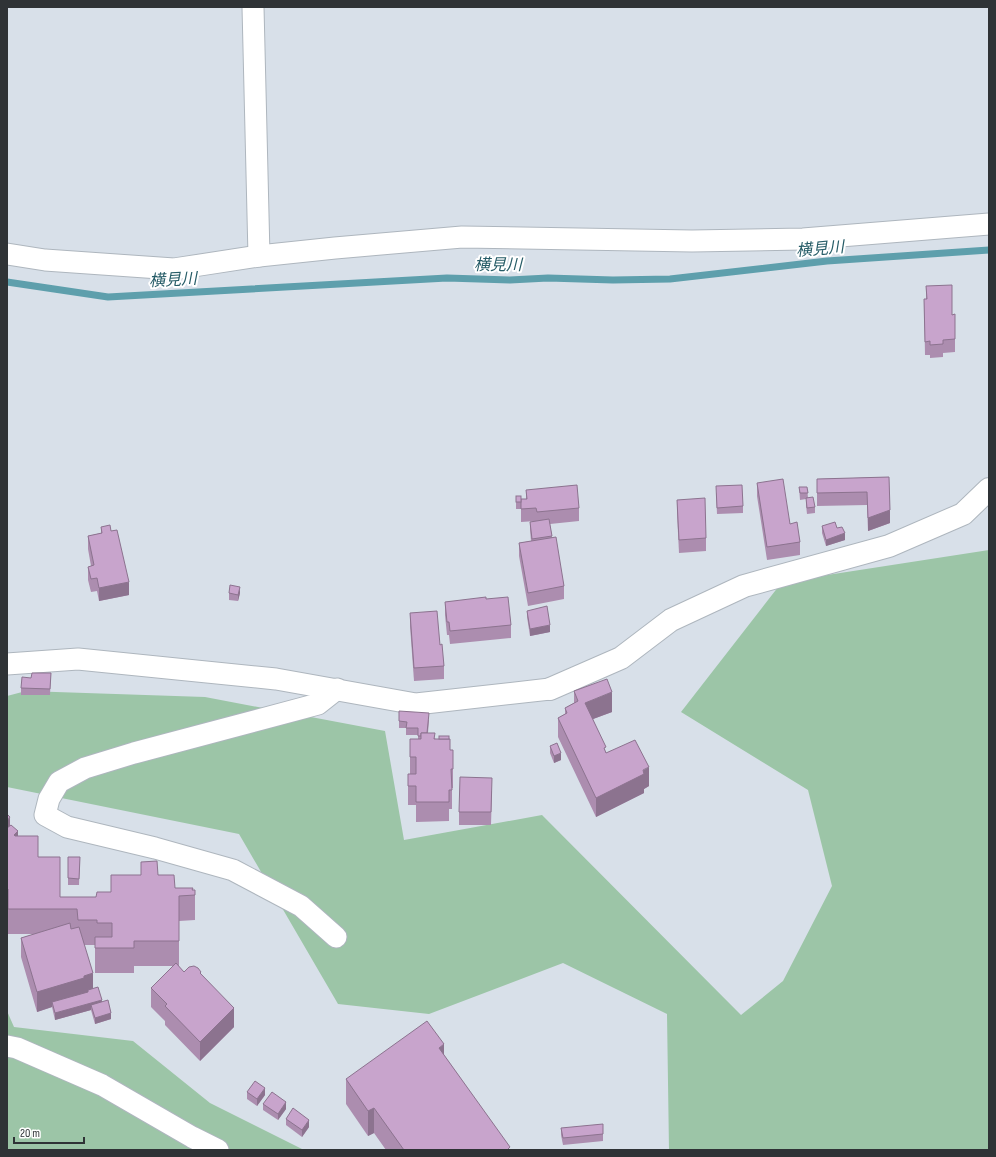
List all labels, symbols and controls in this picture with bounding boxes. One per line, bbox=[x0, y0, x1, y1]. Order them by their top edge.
water label: 横見川 bbox=[795, 238, 847, 261]
water label: 横見川 bbox=[474, 256, 524, 275]
water label: 横見川 bbox=[149, 270, 200, 291]
scale bar bbox=[14, 1119, 84, 1145]
text: 20 m bbox=[20, 1126, 40, 1141]

